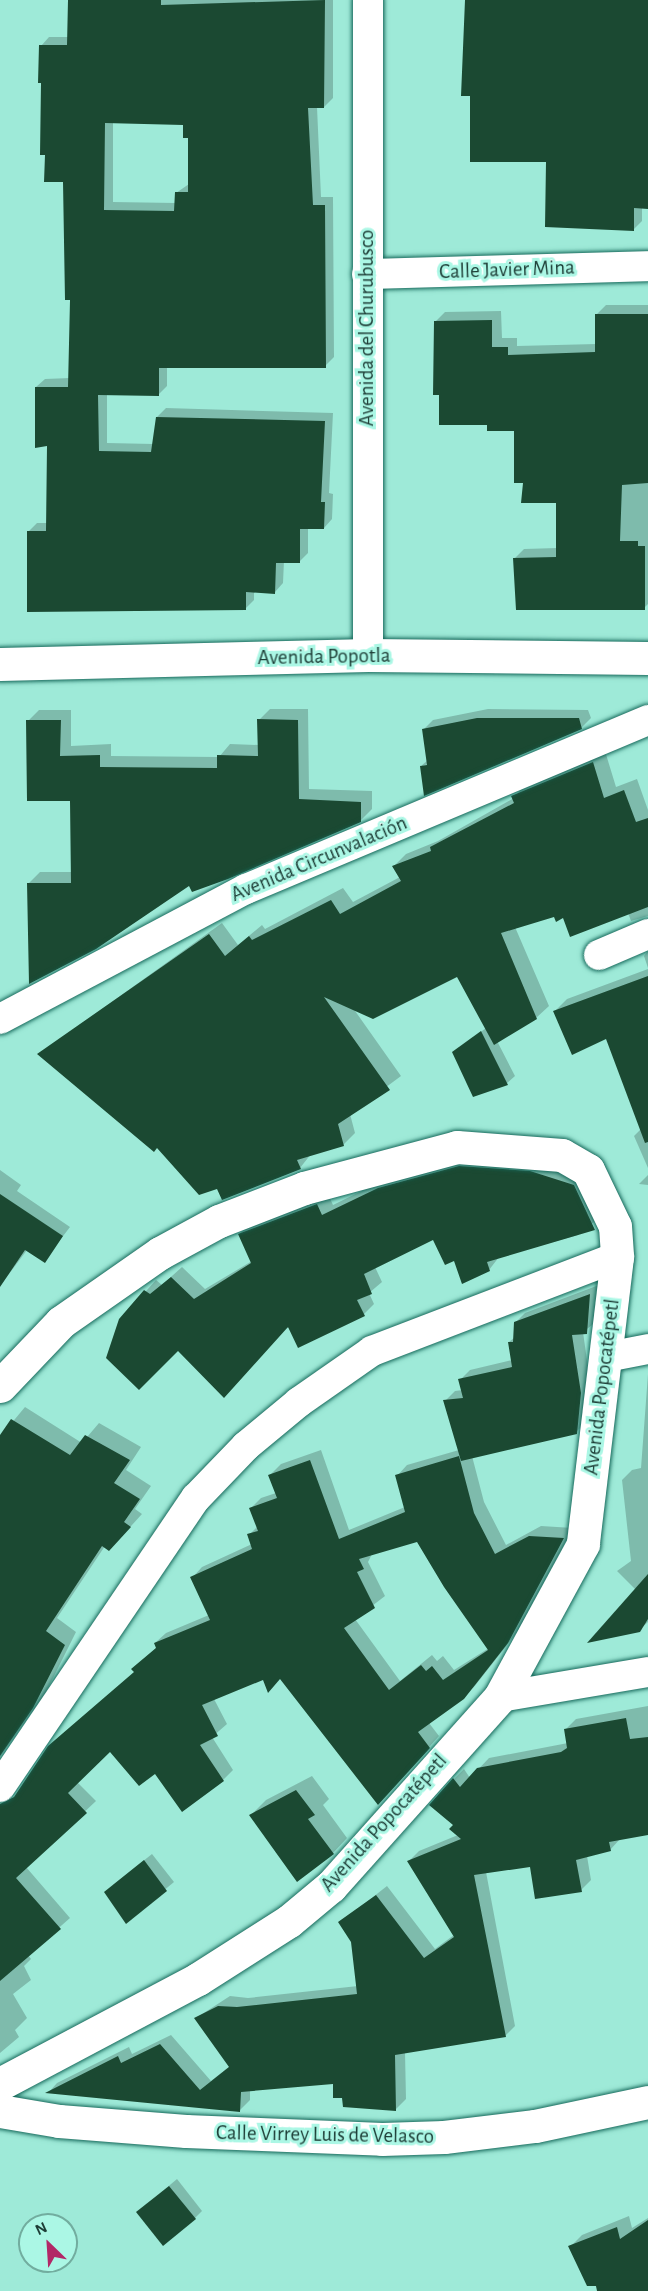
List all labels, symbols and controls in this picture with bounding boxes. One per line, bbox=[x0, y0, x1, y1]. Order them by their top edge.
street label: Avenida del Churubusco bbox=[354, 230, 380, 426]
street label: Calle Javier Mina bbox=[439, 255, 575, 285]
street label: Avenida Popotla bbox=[257, 643, 391, 671]
street label: Avenida Circunvalación bbox=[227, 810, 411, 908]
street label: Avenida Popocatépetl bbox=[579, 1298, 625, 1476]
street label: Avenida Popocatépetl bbox=[315, 1749, 453, 1897]
street label: Calle Virrey Luis de Velasco bbox=[216, 2120, 434, 2150]
north arrow bbox=[18, 2213, 78, 2273]
text: N bbox=[33, 2219, 50, 2238]

